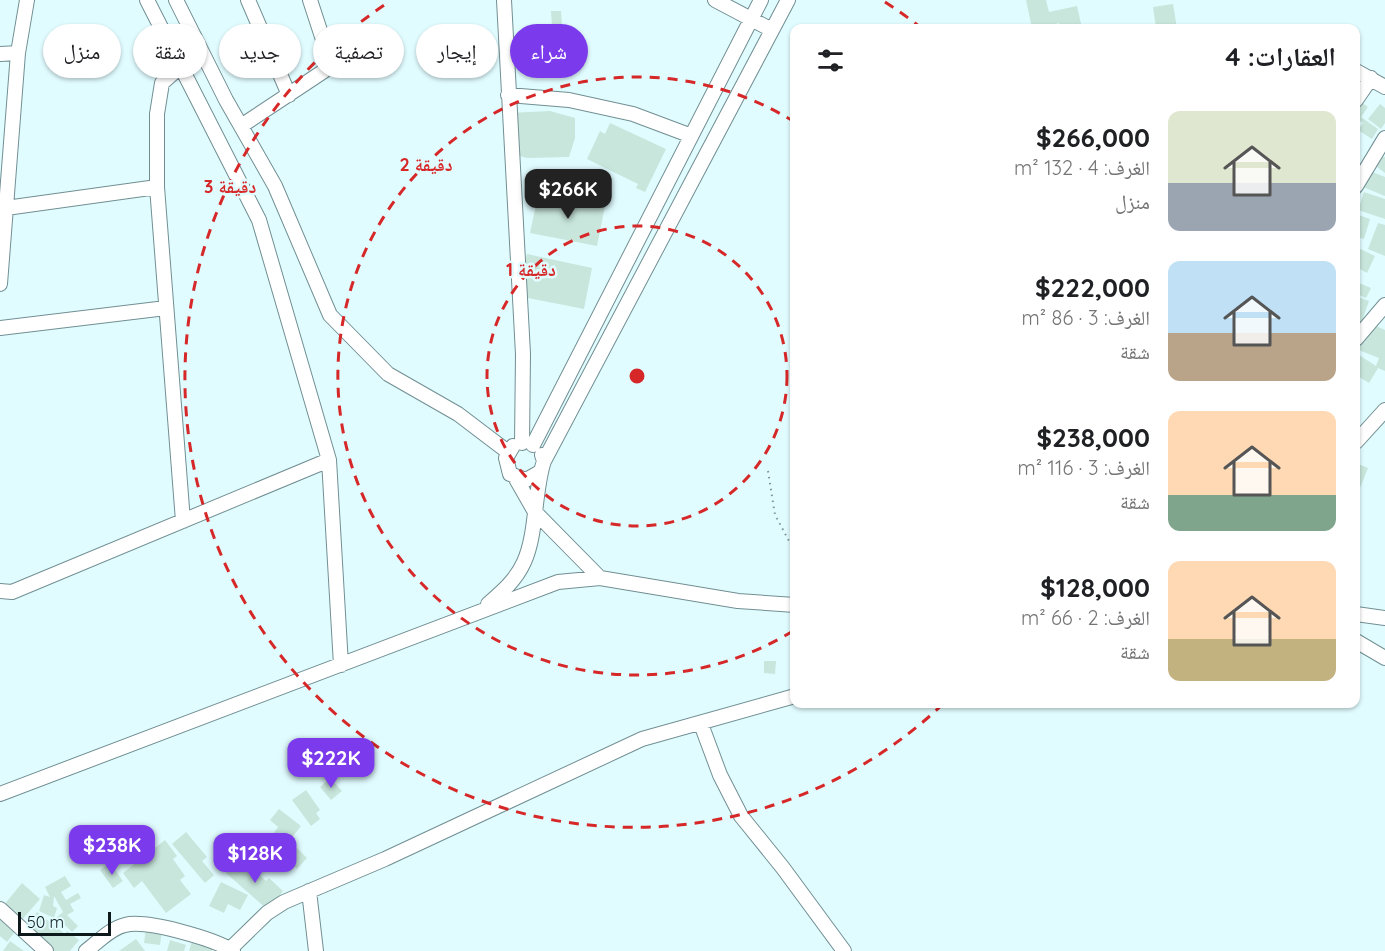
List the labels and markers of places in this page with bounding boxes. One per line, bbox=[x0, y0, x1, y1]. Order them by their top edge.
pin: $266K bbox=[526, 169, 610, 220]
centre of rings bbox=[627, 366, 647, 386]
pin: $222K bbox=[289, 738, 373, 789]
pin: $238K bbox=[70, 825, 154, 876]
pin: $128K bbox=[213, 833, 297, 884]

